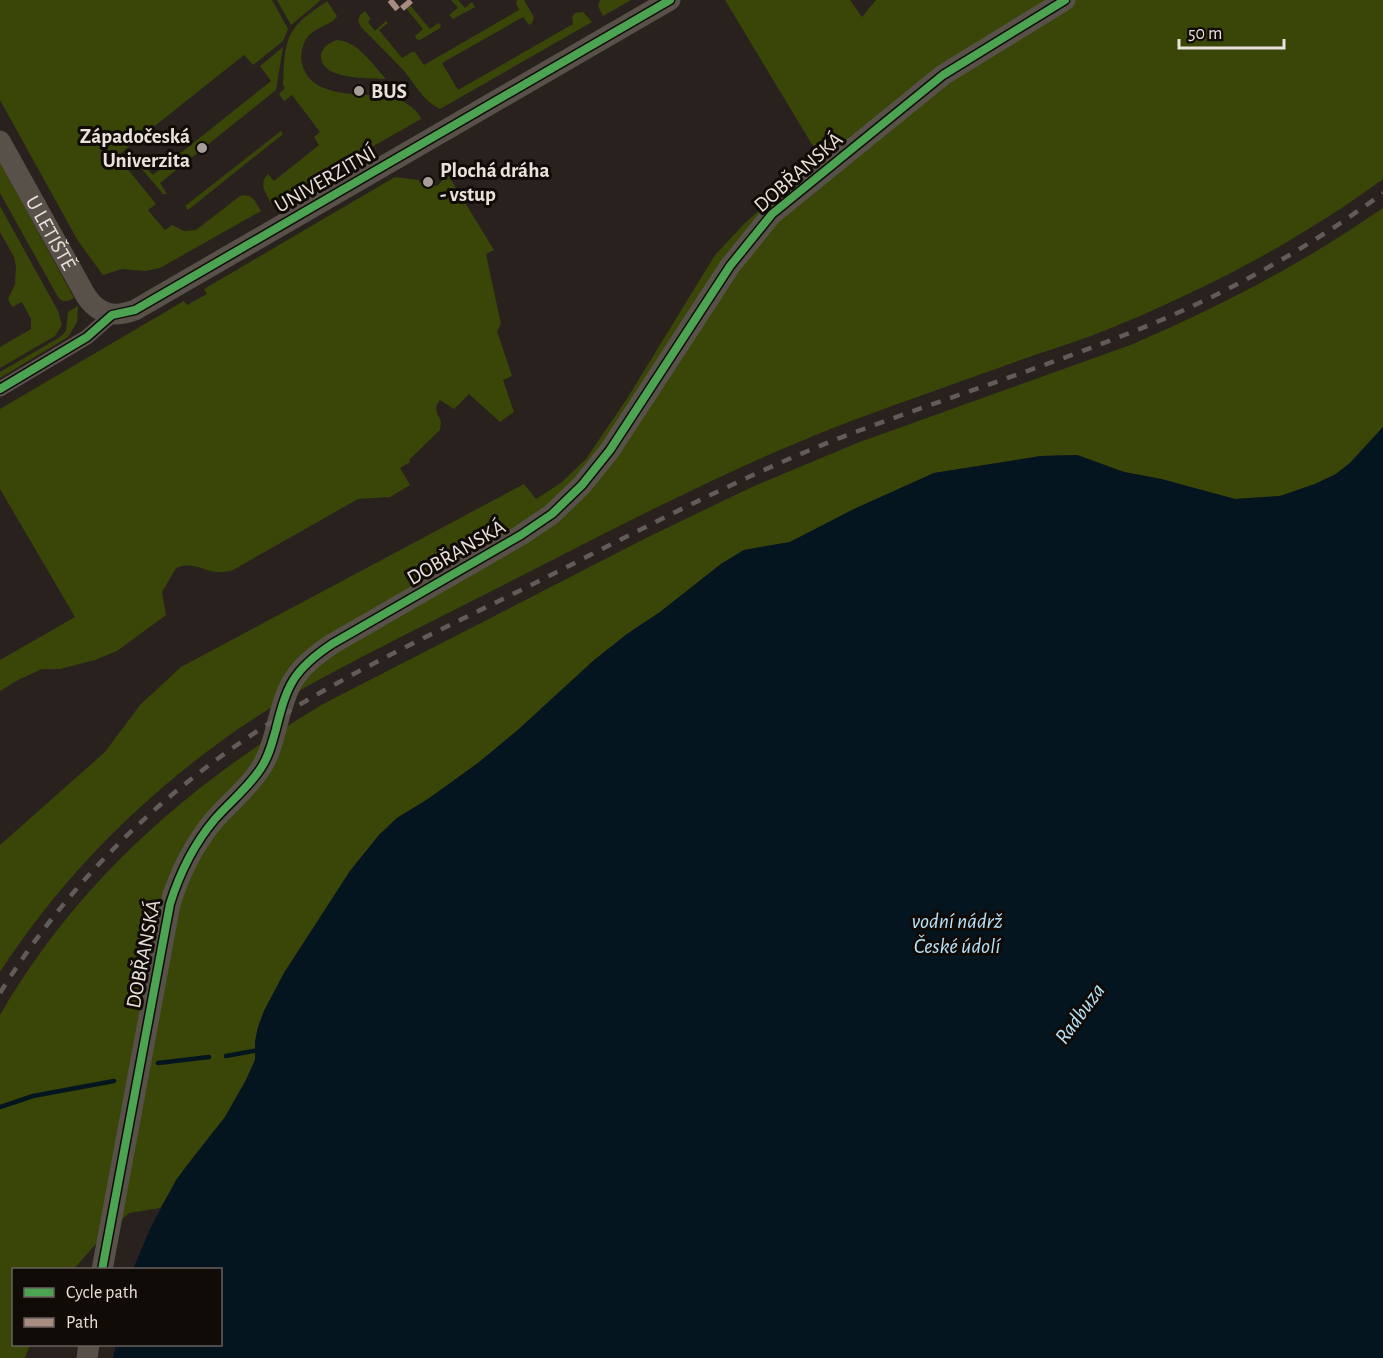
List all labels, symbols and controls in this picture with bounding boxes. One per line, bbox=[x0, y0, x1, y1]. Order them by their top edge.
scale bar bbox=[1179, 12, 1284, 50]
text: 50 m bbox=[1188, 25, 1222, 43]
place label: BUS bbox=[371, 81, 407, 102]
marker: BUS bbox=[352, 84, 366, 98]
place label: Západočeská Univerzita bbox=[80, 126, 190, 171]
street label: DOBŘANSKÁ bbox=[749, 127, 847, 216]
street label: UNIVERZITNÍ bbox=[270, 140, 380, 217]
marker: Západočeská Univerzita bbox=[195, 141, 209, 155]
place label: Plochá dráha - vstup bbox=[440, 160, 550, 205]
marker: Plochá dráha - vstup bbox=[421, 175, 435, 189]
street label: U LETIŠTĚ bbox=[22, 192, 80, 274]
street label: DOBŘANSKÁ bbox=[402, 514, 509, 589]
street label: DOBŘANSKÁ bbox=[121, 898, 164, 1010]
water label: vodní nádrž České údolí bbox=[911, 910, 1003, 957]
water label: Radbuza bbox=[1051, 979, 1109, 1048]
legend bbox=[12, 1268, 222, 1346]
text: Cycle path bbox=[66, 1284, 138, 1302]
text: Path bbox=[66, 1314, 98, 1332]

